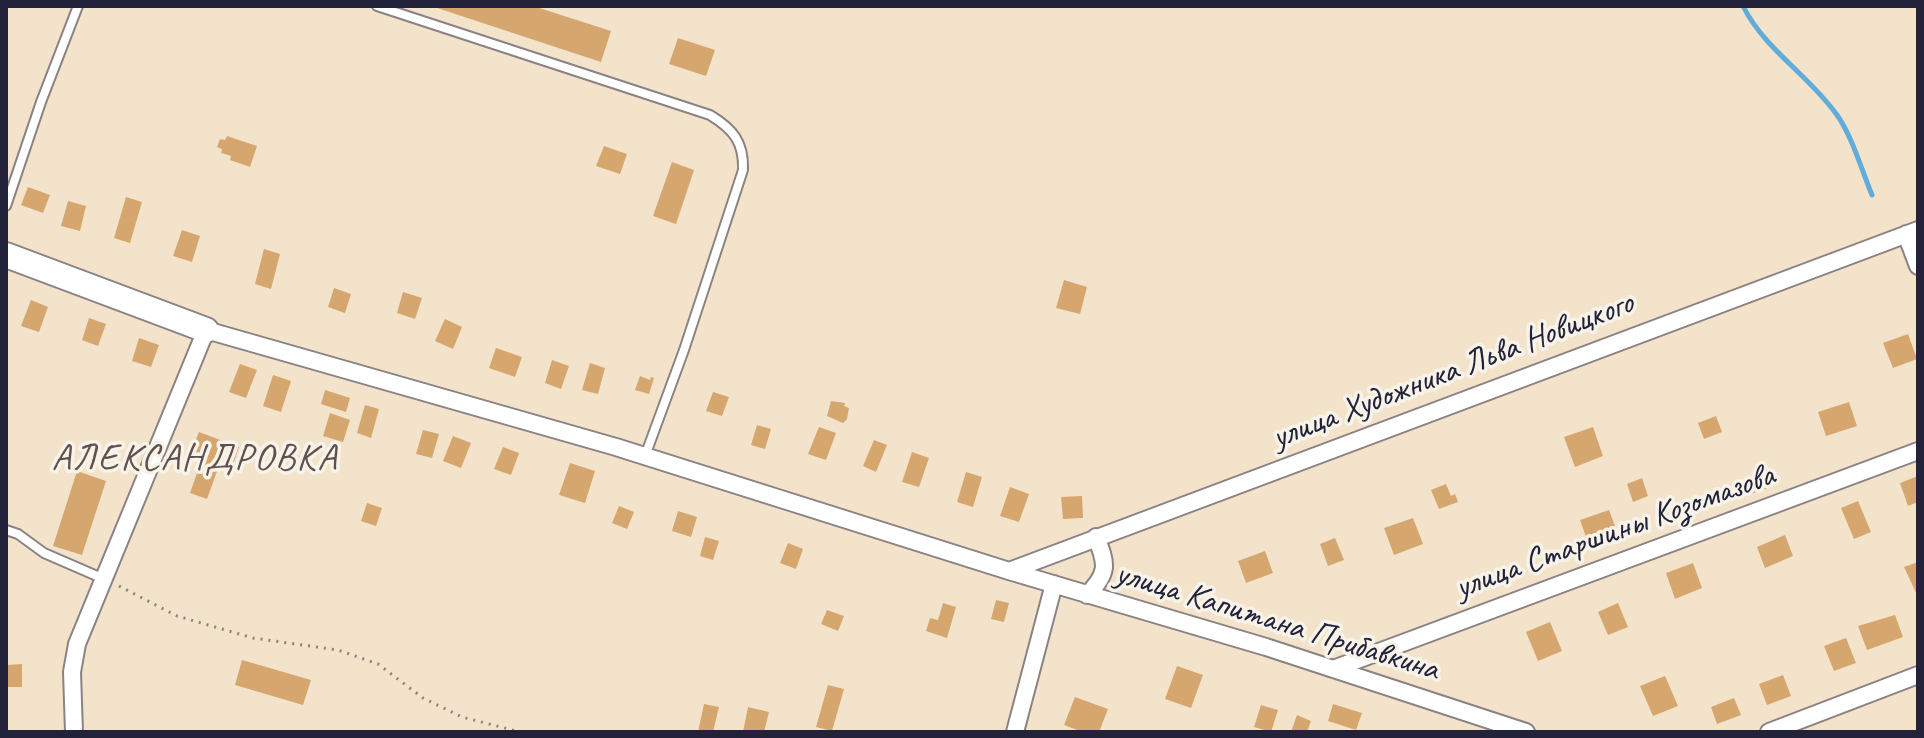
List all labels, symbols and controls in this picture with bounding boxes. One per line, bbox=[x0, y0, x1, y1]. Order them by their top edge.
street label: улица Художника Льва Новицкого bbox=[1267, 283, 1639, 459]
district label: АЛЕКСАНДРОВКА bbox=[51, 436, 339, 482]
street label: улица Старшины Козомазова bbox=[1450, 455, 1780, 609]
street label: улица Капитана Прибавкина bbox=[1110, 553, 1444, 691]

